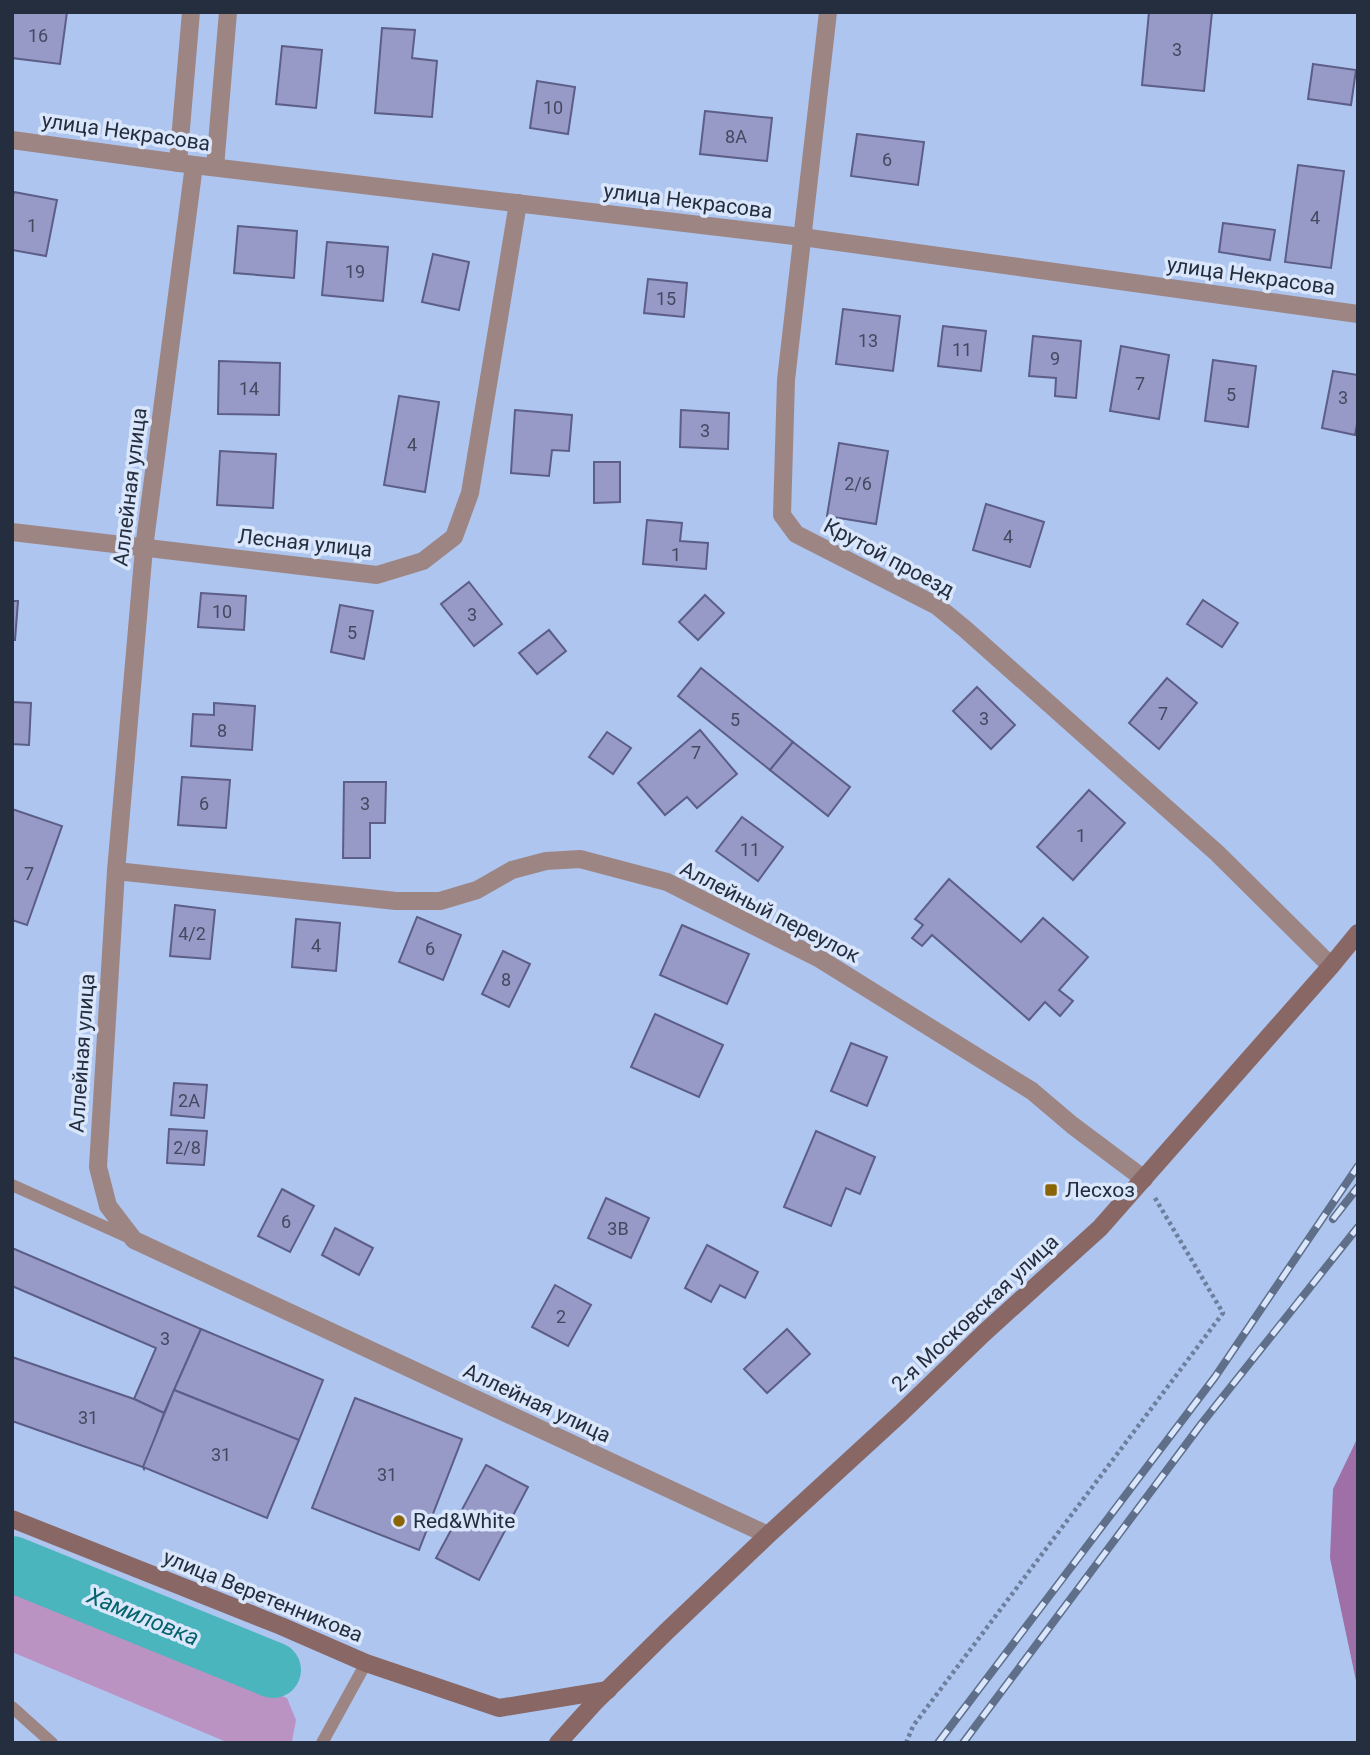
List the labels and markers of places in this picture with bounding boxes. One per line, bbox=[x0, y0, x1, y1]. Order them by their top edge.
place label: Лесхоз bbox=[1065, 1178, 1135, 1202]
marker: Лесхоз bbox=[1043, 1182, 1059, 1198]
place label: Red&White bbox=[413, 1509, 515, 1533]
marker: Red&White bbox=[391, 1513, 407, 1529]

